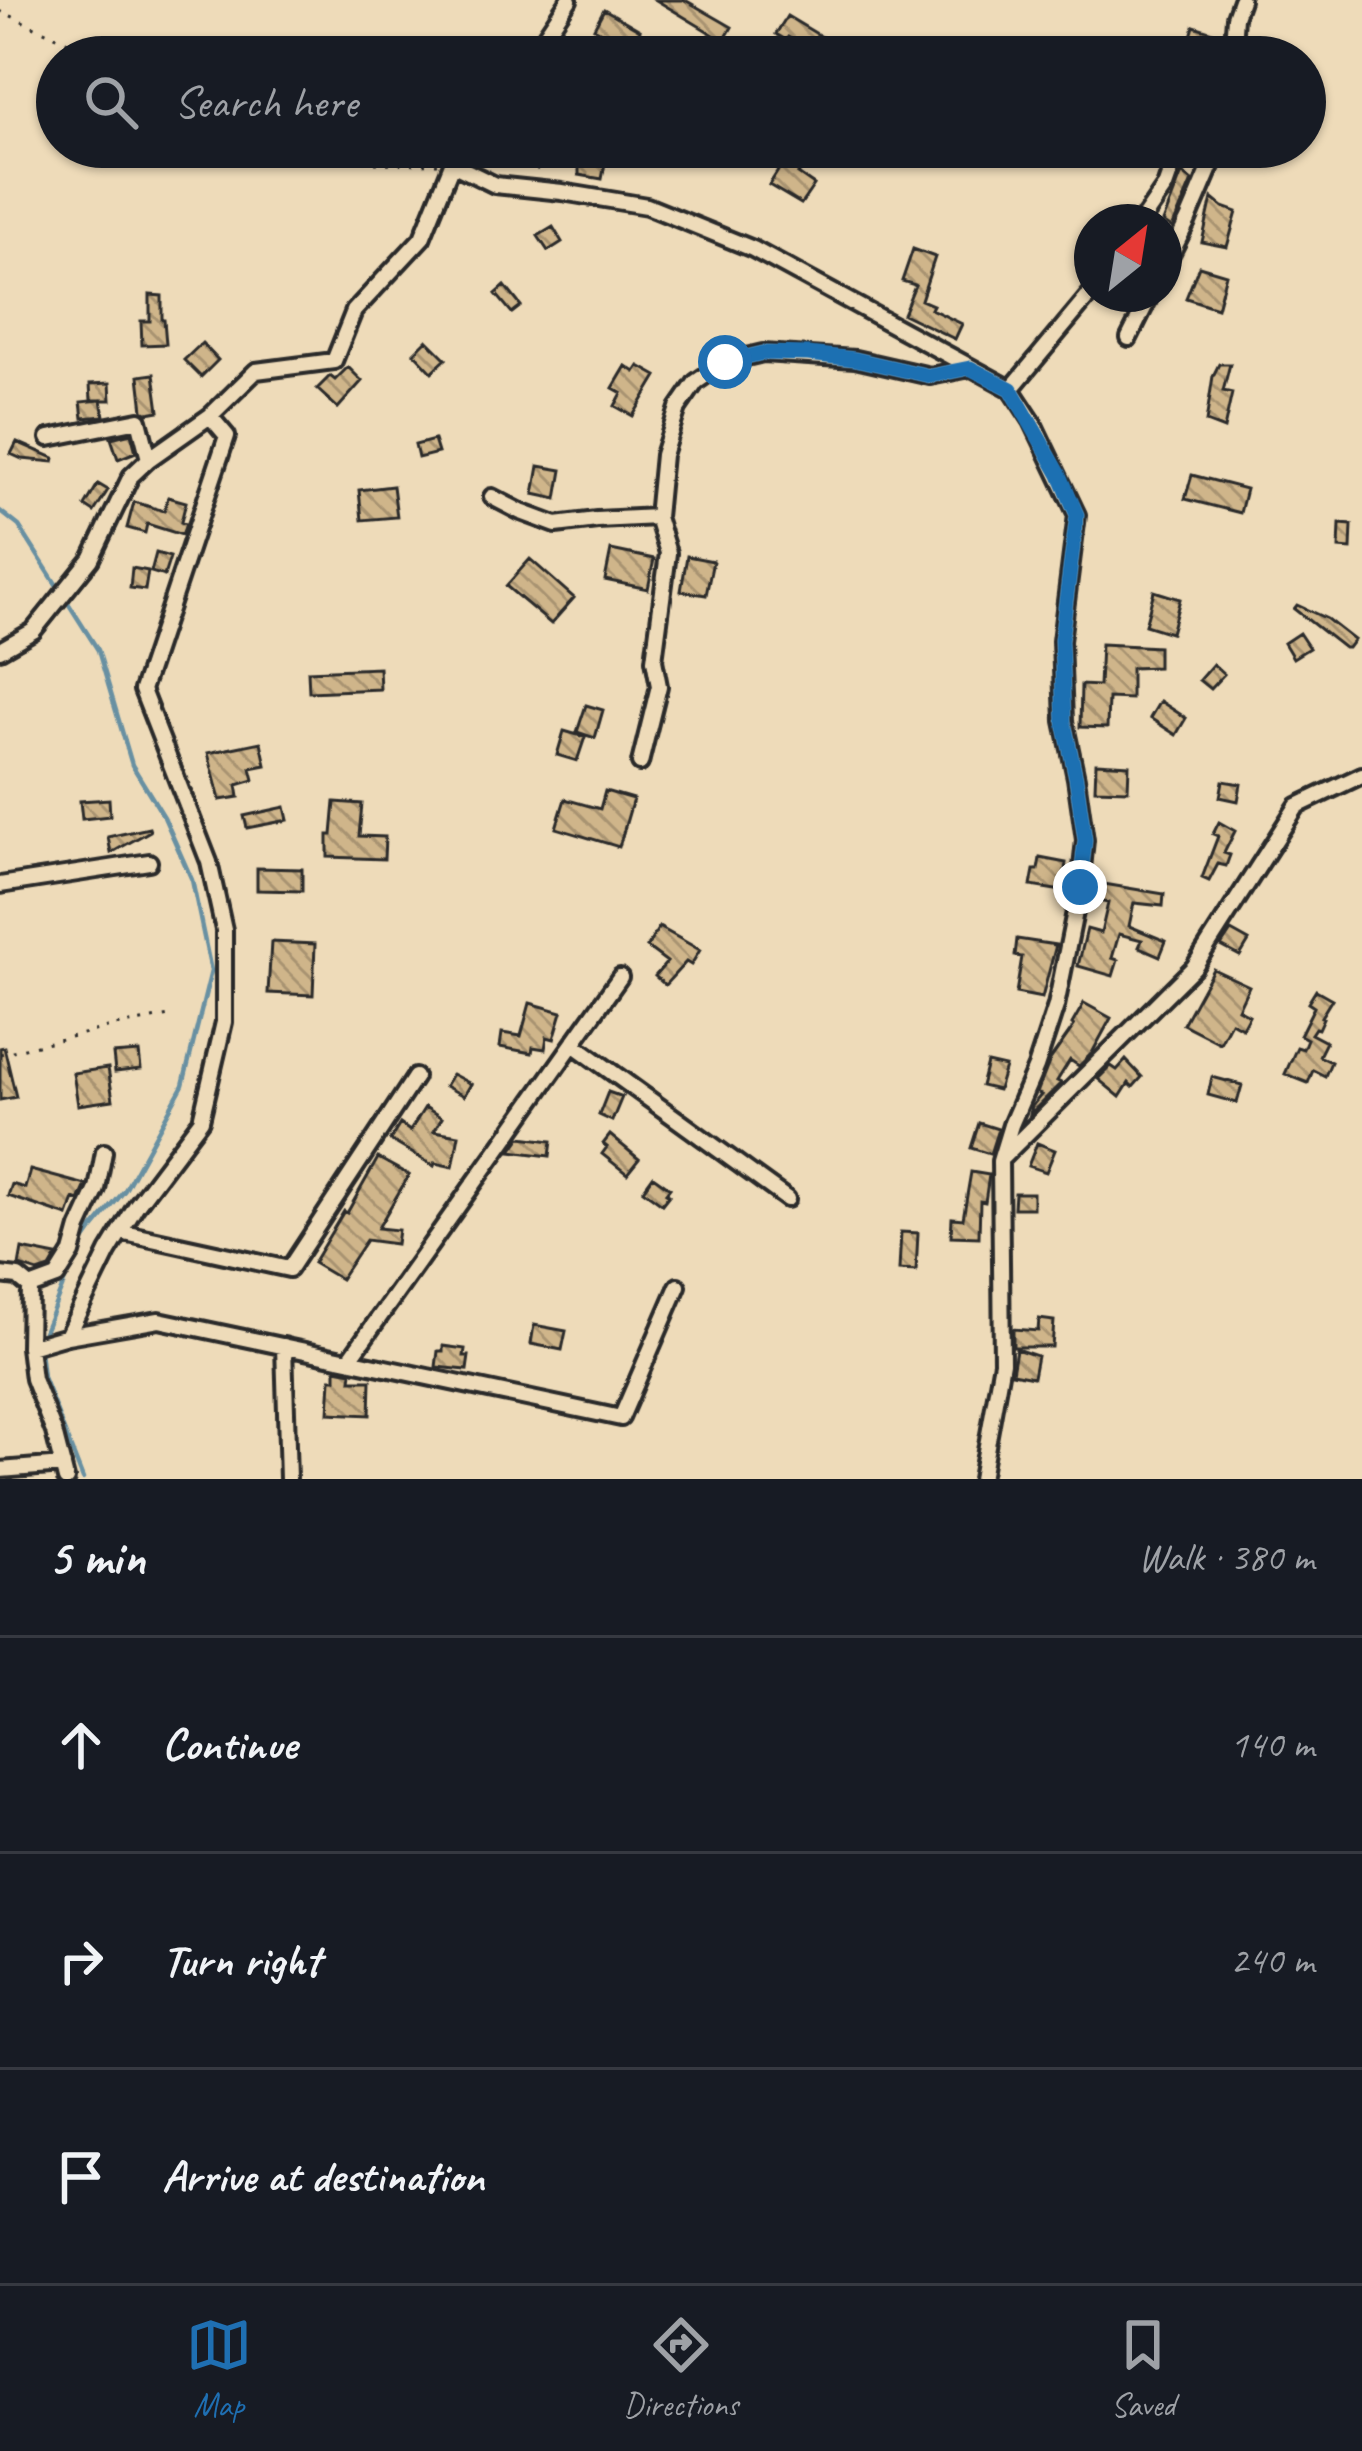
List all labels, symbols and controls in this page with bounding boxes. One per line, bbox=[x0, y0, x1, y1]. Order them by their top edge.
search box bbox=[36, 36, 1326, 168]
icon: search bbox=[78, 69, 144, 135]
text: Search here bbox=[174, 74, 357, 131]
north arrow bbox=[1074, 204, 1182, 312]
route start bbox=[698, 335, 752, 389]
route end bbox=[1053, 860, 1107, 914]
text: 5 min bbox=[48, 1525, 145, 1589]
text: Walk · 380 m bbox=[1138, 1533, 1314, 1582]
icon: ahead bbox=[48, 1712, 114, 1778]
text: Continue bbox=[162, 1716, 296, 1773]
text: 140 m bbox=[1230, 1720, 1314, 1769]
icon: right bbox=[48, 1928, 114, 1994]
text: Turn right bbox=[162, 1932, 320, 1989]
text: 240 m bbox=[1230, 1936, 1314, 1985]
icon: arrive bbox=[48, 2144, 114, 2210]
text: Arrive at destination bbox=[162, 2148, 484, 2205]
tab: Map bbox=[186, 2312, 252, 2426]
tab: Directions bbox=[624, 2312, 738, 2426]
tab: Saved bbox=[1110, 2312, 1176, 2426]

